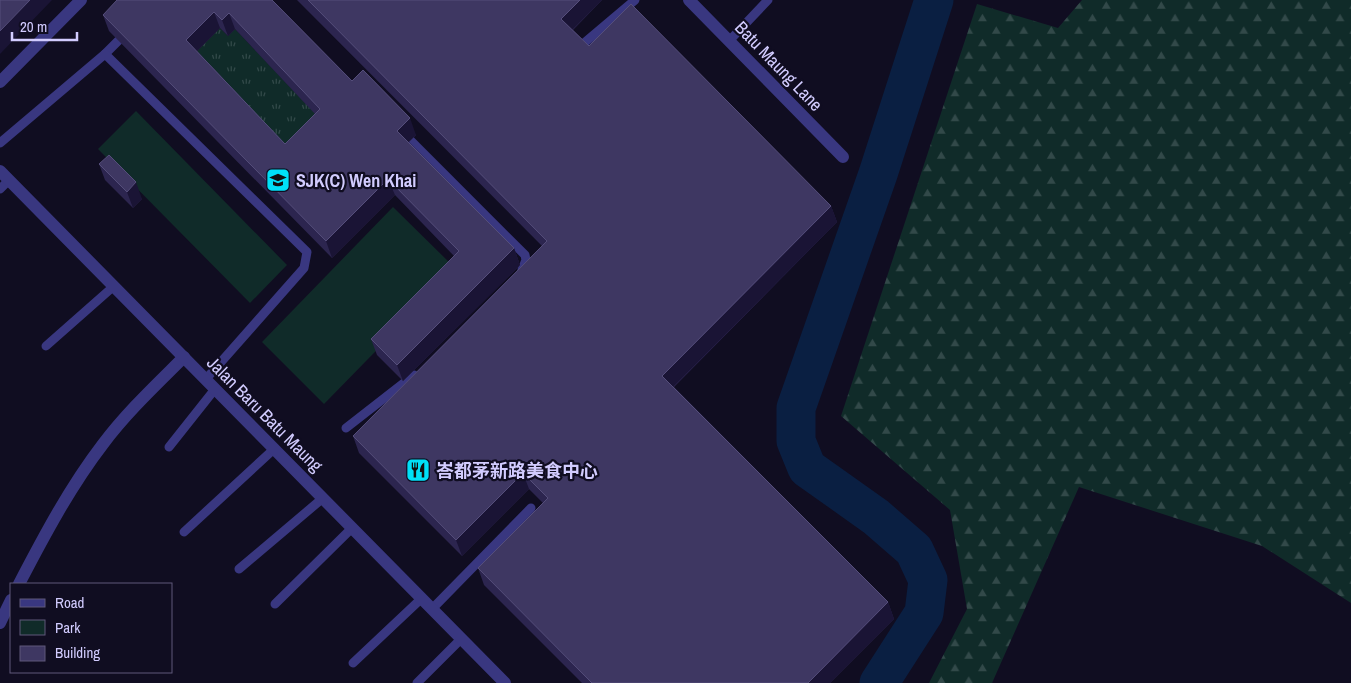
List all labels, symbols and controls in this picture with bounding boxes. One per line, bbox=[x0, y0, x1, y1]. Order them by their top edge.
scale bar bbox=[12, 10, 78, 42]
street label: Batu Maung Lane bbox=[730, 15, 828, 117]
text: 20 m bbox=[20, 16, 47, 37]
school or university icon: SJK(C) Wen Khai bbox=[265, 167, 291, 193]
place label: SJK(C) Wen Khai bbox=[296, 168, 416, 193]
street label: Jalan Baru Batu Maung bbox=[202, 351, 329, 478]
restaurant icon: 峇都茅新路美食中心 bbox=[405, 457, 431, 483]
place label: 峇都茅新路美食中心 bbox=[436, 458, 598, 483]
legend bbox=[10, 583, 172, 673]
text: Road bbox=[55, 592, 84, 613]
text: Park bbox=[55, 617, 81, 638]
text: Building bbox=[55, 642, 100, 663]

